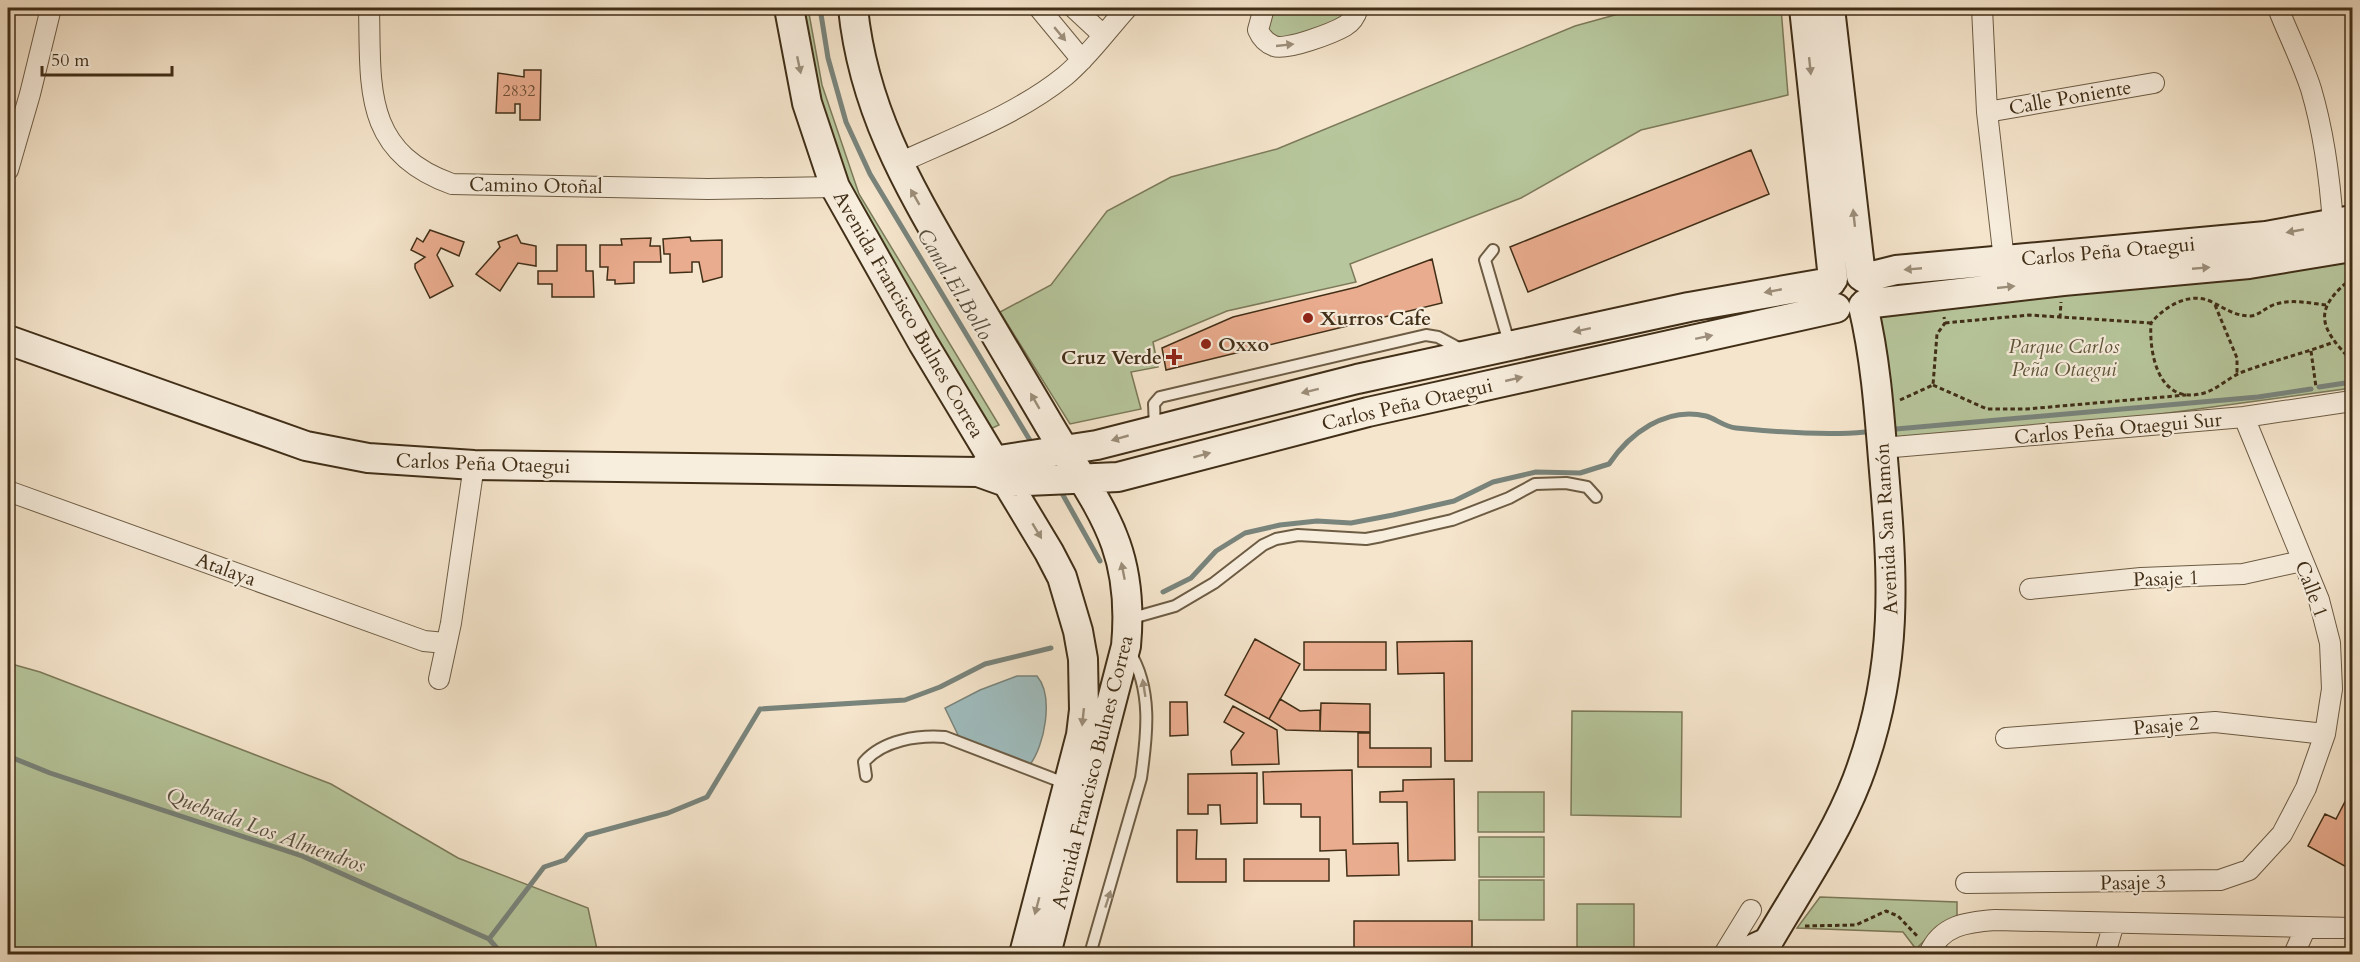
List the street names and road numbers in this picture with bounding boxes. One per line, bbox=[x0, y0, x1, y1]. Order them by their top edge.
street label: Calle Poniente bbox=[2007, 73, 2134, 122]
street label: Camino Otoñal bbox=[469, 171, 603, 200]
street label: Avenida Francisco Bulnes Correa bbox=[827, 186, 991, 443]
street label: Carlos Peña Otaegui bbox=[2020, 230, 2197, 273]
street label: Carlos Peña Otaegui bbox=[1319, 372, 1496, 437]
street label: Carlos Peña Otaegui Sur bbox=[2013, 406, 2224, 451]
street label: Avenida San Ramón bbox=[1868, 442, 1904, 616]
street label: Carlos Peña Otaegui bbox=[395, 447, 571, 480]
street label: Atalaya bbox=[192, 546, 260, 593]
street label: Calle 1 bbox=[2288, 557, 2335, 621]
street label: Pasaje 1 bbox=[2132, 564, 2200, 593]
street label: Avenida Francisco Bulnes Correa bbox=[1045, 632, 1140, 912]
street label: Pasaje 2 bbox=[2132, 709, 2200, 742]
street label: Pasaje 3 bbox=[2100, 868, 2166, 897]

